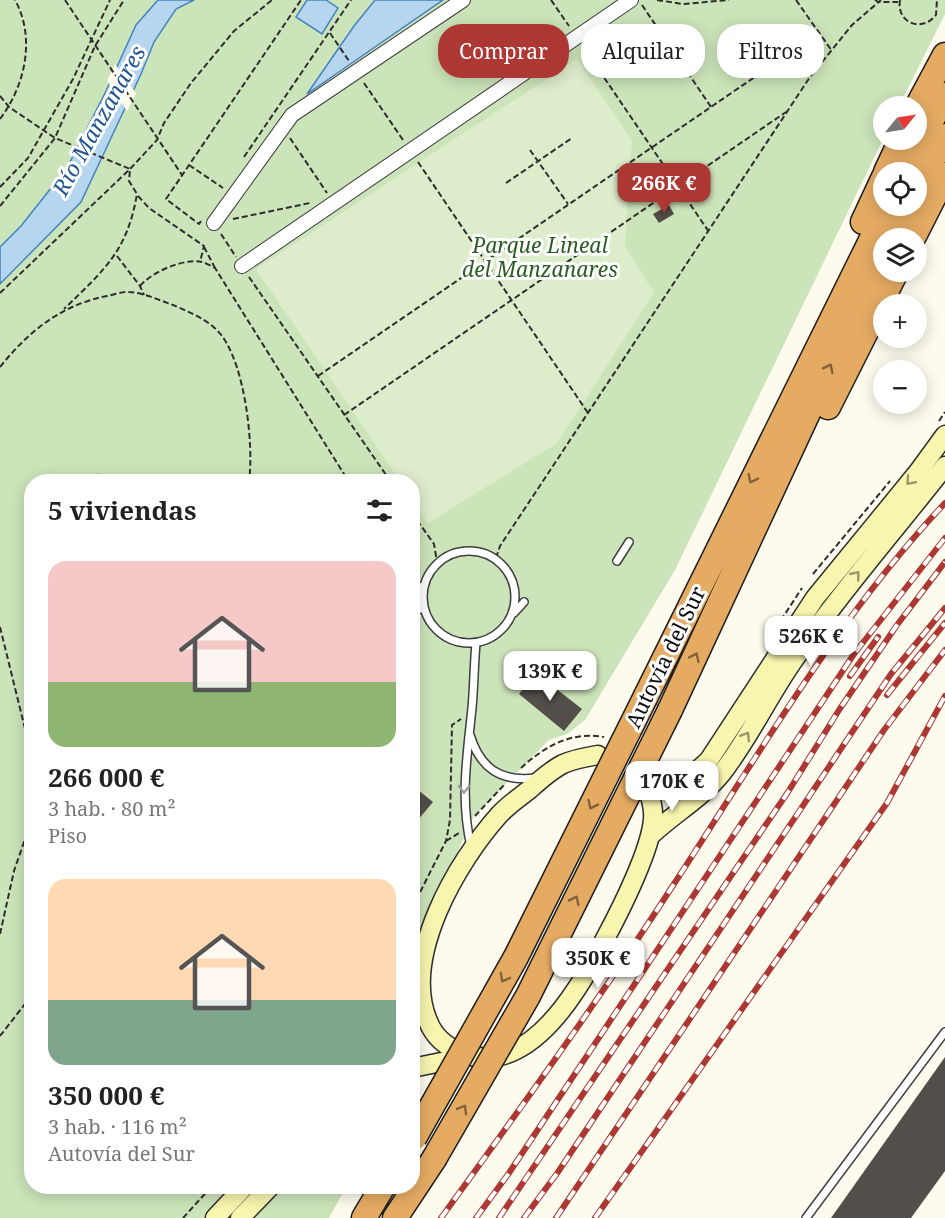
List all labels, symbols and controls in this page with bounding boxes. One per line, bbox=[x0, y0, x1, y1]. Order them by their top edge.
chip: Comprar bbox=[438, 24, 569, 78]
chip: Alquilar bbox=[581, 24, 705, 78]
chip: Filtros bbox=[717, 24, 824, 78]
water label: Río Manzanares bbox=[44, 40, 152, 201]
north arrow bbox=[873, 96, 927, 150]
map controls bbox=[873, 96, 927, 414]
button: locate bbox=[873, 162, 927, 216]
pin: 266K € bbox=[615, 163, 713, 214]
text: 266K € bbox=[632, 169, 696, 196]
button: layers bbox=[873, 228, 927, 282]
park label: Parque Lineal del Manzanares bbox=[462, 231, 618, 283]
button: + bbox=[873, 294, 927, 348]
button: − bbox=[873, 360, 927, 414]
one-way arrow bbox=[821, 364, 833, 375]
one-way arrow bbox=[748, 473, 760, 484]
one-way arrow bbox=[906, 474, 917, 485]
text: 5 viviendas bbox=[48, 492, 196, 528]
icon: filters bbox=[363, 494, 396, 527]
one-way arrow bbox=[849, 571, 860, 582]
street label: Autovía del Sur bbox=[619, 581, 711, 732]
icon: home bbox=[168, 600, 276, 708]
pin: 526K € bbox=[762, 616, 860, 667]
text: 526K € bbox=[779, 622, 843, 649]
pin: 139K € bbox=[501, 651, 599, 702]
one-way arrow bbox=[688, 652, 700, 663]
text: 139K € bbox=[518, 657, 582, 684]
one-way arrow bbox=[738, 731, 749, 742]
text: 266 000 € bbox=[48, 759, 164, 795]
pin: 170K € bbox=[623, 761, 721, 812]
text: 170K € bbox=[640, 767, 704, 794]
one-way arrow bbox=[458, 784, 471, 793]
text: 3 hab. · 80 m² bbox=[48, 795, 175, 822]
one-way arrow bbox=[587, 798, 599, 809]
text: Piso bbox=[48, 822, 87, 849]
one-way arrow bbox=[568, 895, 580, 906]
icon: home bbox=[168, 918, 276, 1026]
pin: 350K € bbox=[549, 938, 647, 989]
text: 350K € bbox=[566, 944, 630, 971]
one-way arrow bbox=[500, 972, 511, 983]
text: 350 000 € bbox=[48, 1077, 164, 1113]
one-way arrow bbox=[456, 1105, 467, 1115]
text: 3 hab. · 116 m² bbox=[48, 1113, 187, 1140]
text: Autovía del Sur bbox=[48, 1140, 195, 1167]

